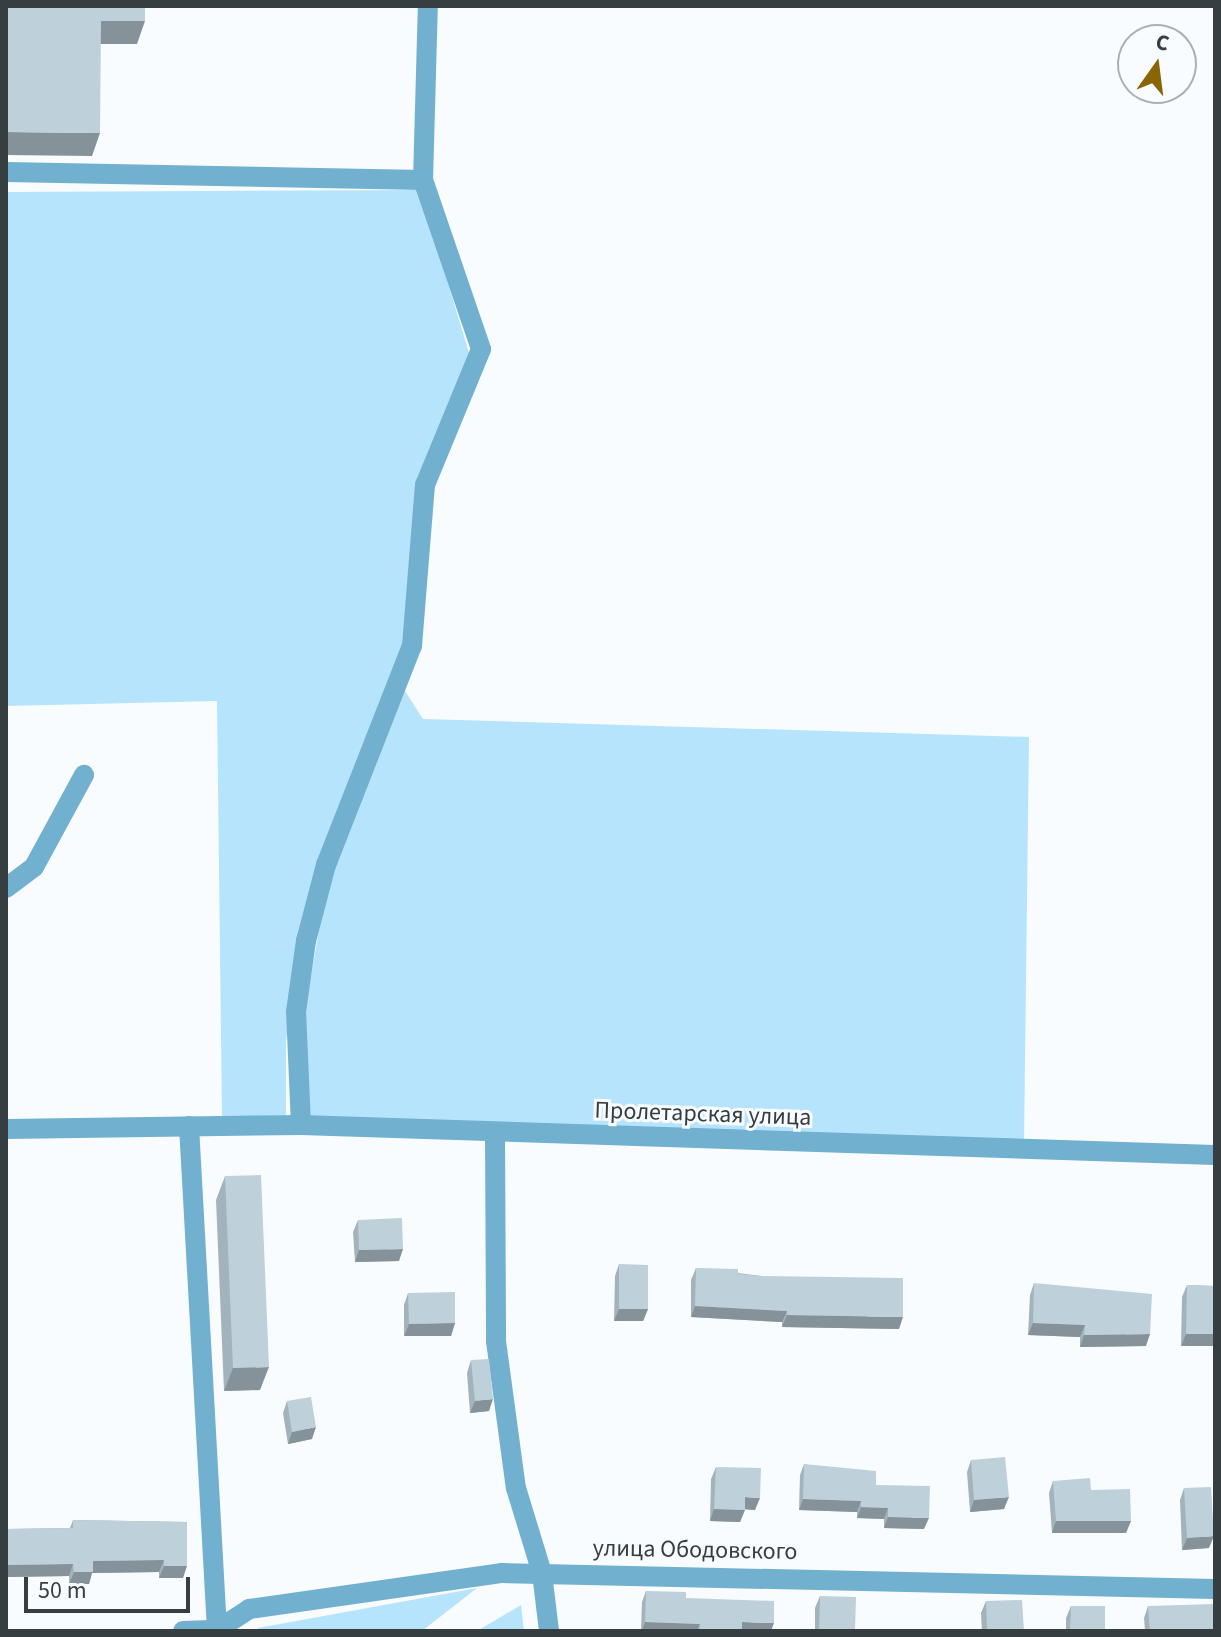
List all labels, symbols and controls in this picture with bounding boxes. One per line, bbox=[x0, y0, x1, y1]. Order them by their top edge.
north arrow bbox=[1117, 24, 1197, 104]
text: С bbox=[1152, 26, 1172, 60]
street label: Пролетарская улица bbox=[594, 1096, 812, 1132]
street label: улица Ободовского bbox=[592, 1534, 798, 1566]
scale bar bbox=[28, 1561, 194, 1611]
text: 50 m bbox=[38, 1573, 87, 1608]

